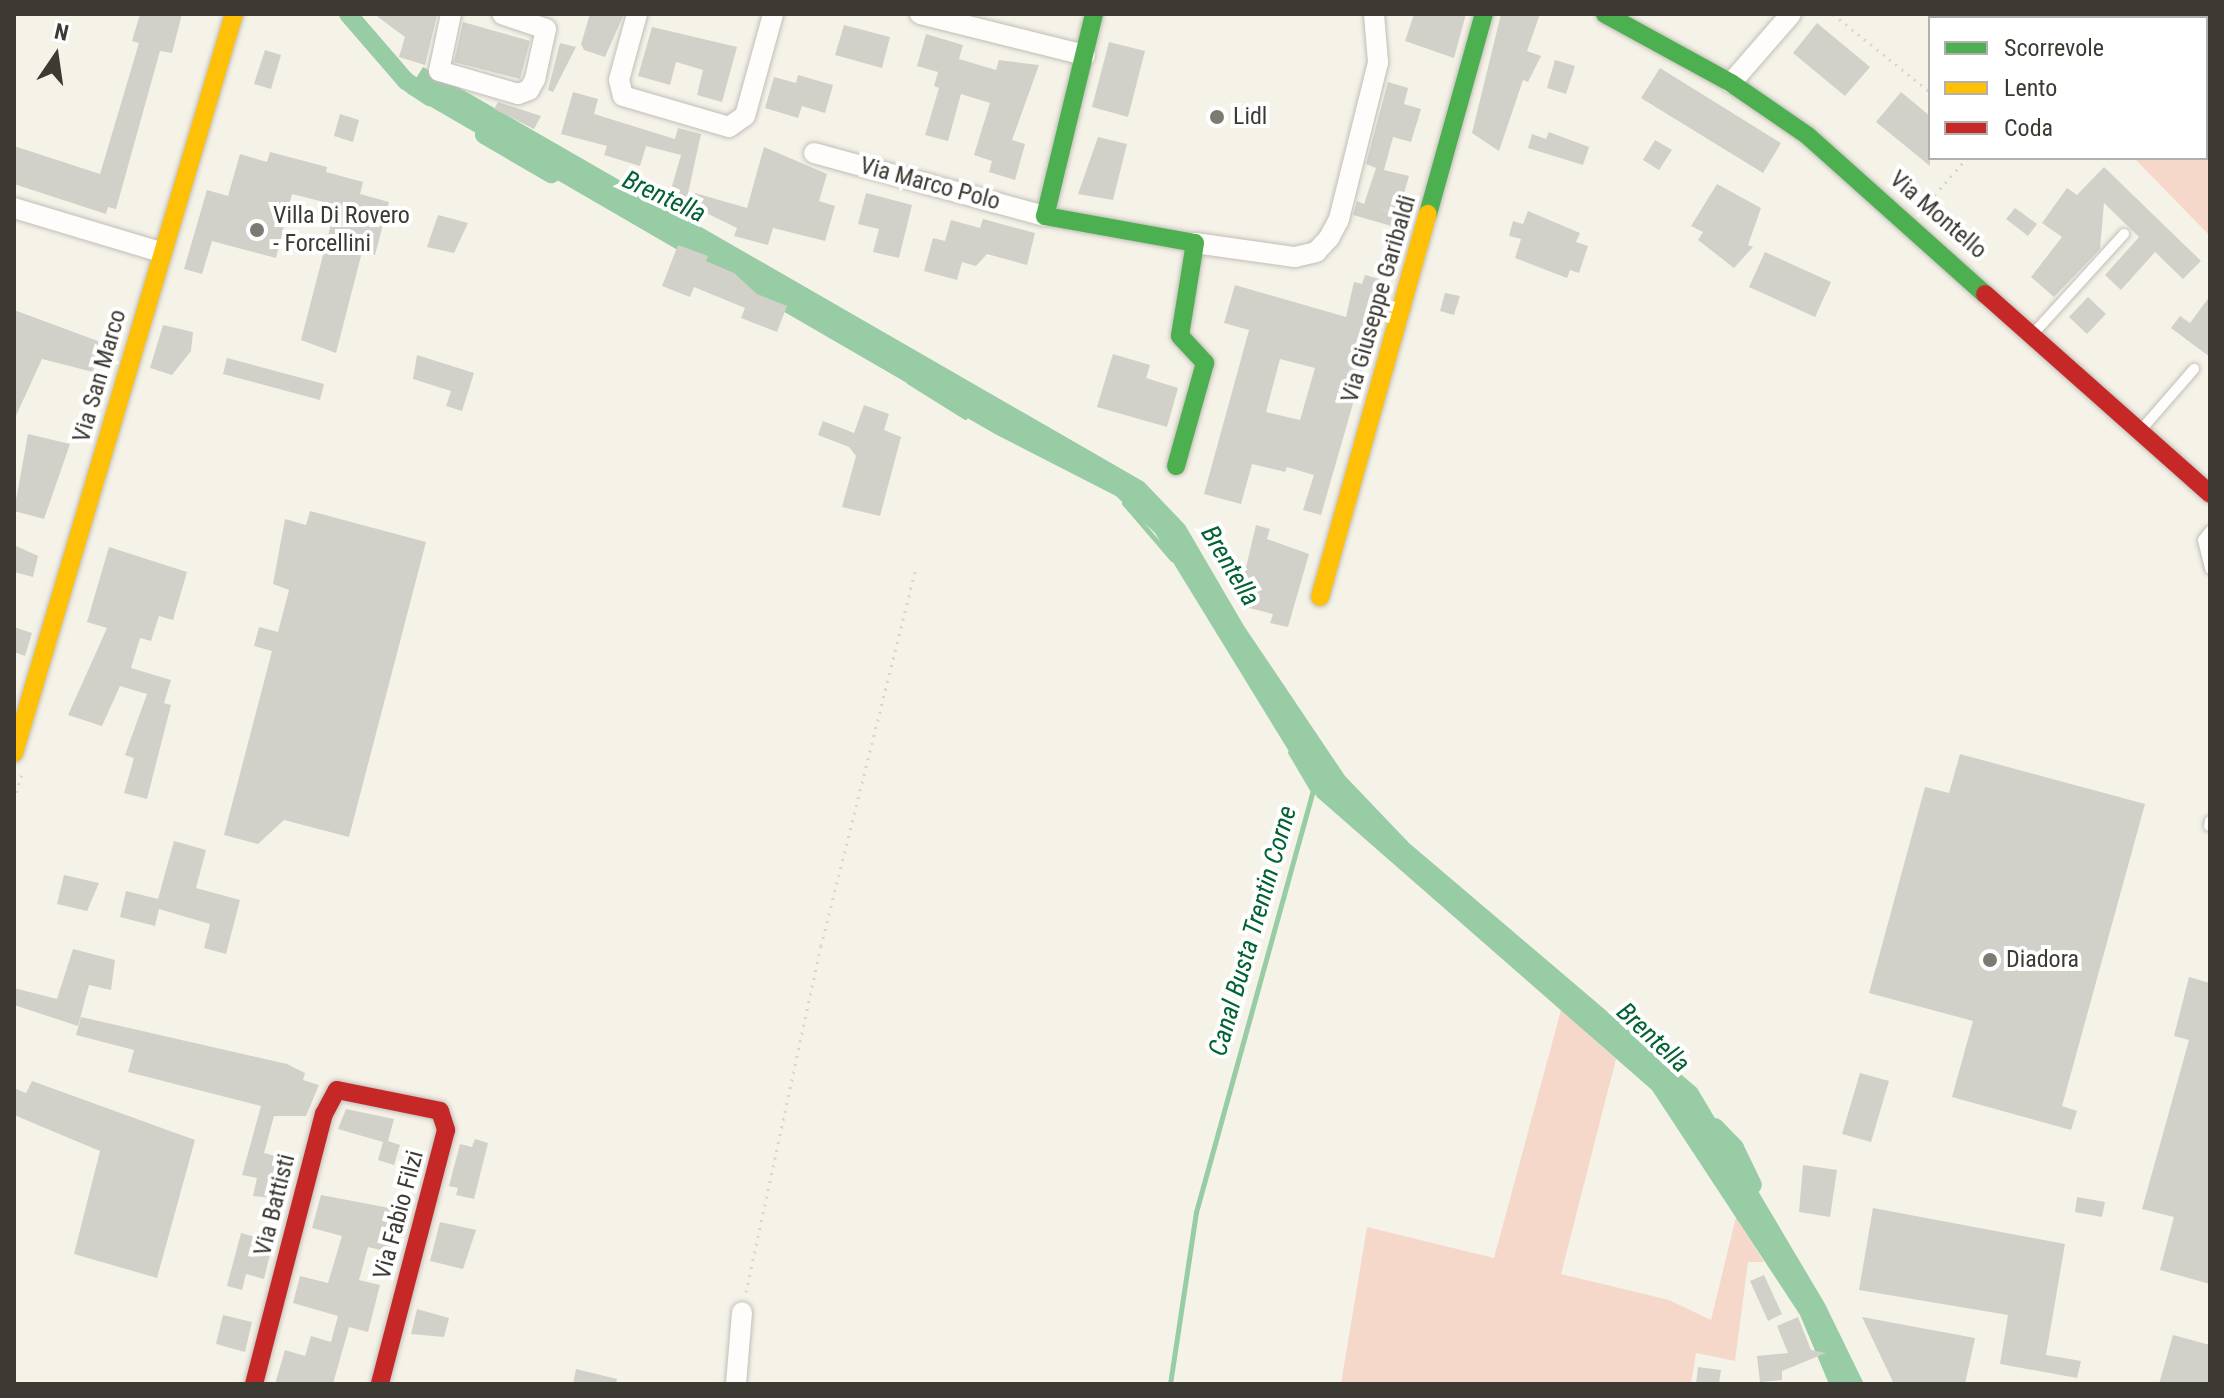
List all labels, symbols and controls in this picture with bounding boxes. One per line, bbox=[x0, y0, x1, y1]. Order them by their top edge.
north arrow bbox=[16, 16, 96, 96]
legend bbox=[1928, 16, 2208, 160]
text: N bbox=[52, 18, 71, 46]
text: Scorrevole bbox=[2004, 34, 2104, 62]
text: Lento bbox=[2004, 74, 2057, 102]
place label: Lidl bbox=[1233, 103, 1267, 131]
marker: Lidl bbox=[1208, 108, 1226, 126]
text: Coda bbox=[2004, 114, 2053, 142]
street label: Via Marco Polo bbox=[857, 151, 1003, 217]
water label: Brentella bbox=[617, 164, 711, 230]
street label: Via Montello bbox=[1884, 165, 1992, 265]
street label: Via Giuseppe Garibaldi bbox=[1336, 192, 1422, 406]
place label: Villa Di Rovero - Forcellini bbox=[273, 202, 410, 258]
marker: Villa Di Rovero - Forcellini bbox=[248, 221, 266, 239]
street label: Via San Marco bbox=[67, 306, 133, 446]
water label: Brentella bbox=[1194, 520, 1266, 612]
water label: Canal Busta Trentin Corne bbox=[1202, 802, 1304, 1060]
place label: Diadora bbox=[2006, 946, 2079, 974]
marker: Diadora bbox=[1981, 951, 1999, 969]
water label: Brentella bbox=[1610, 997, 1696, 1079]
street label: Via Fabio Filzi bbox=[368, 1147, 430, 1283]
street label: Via Battisti bbox=[248, 1151, 302, 1259]

